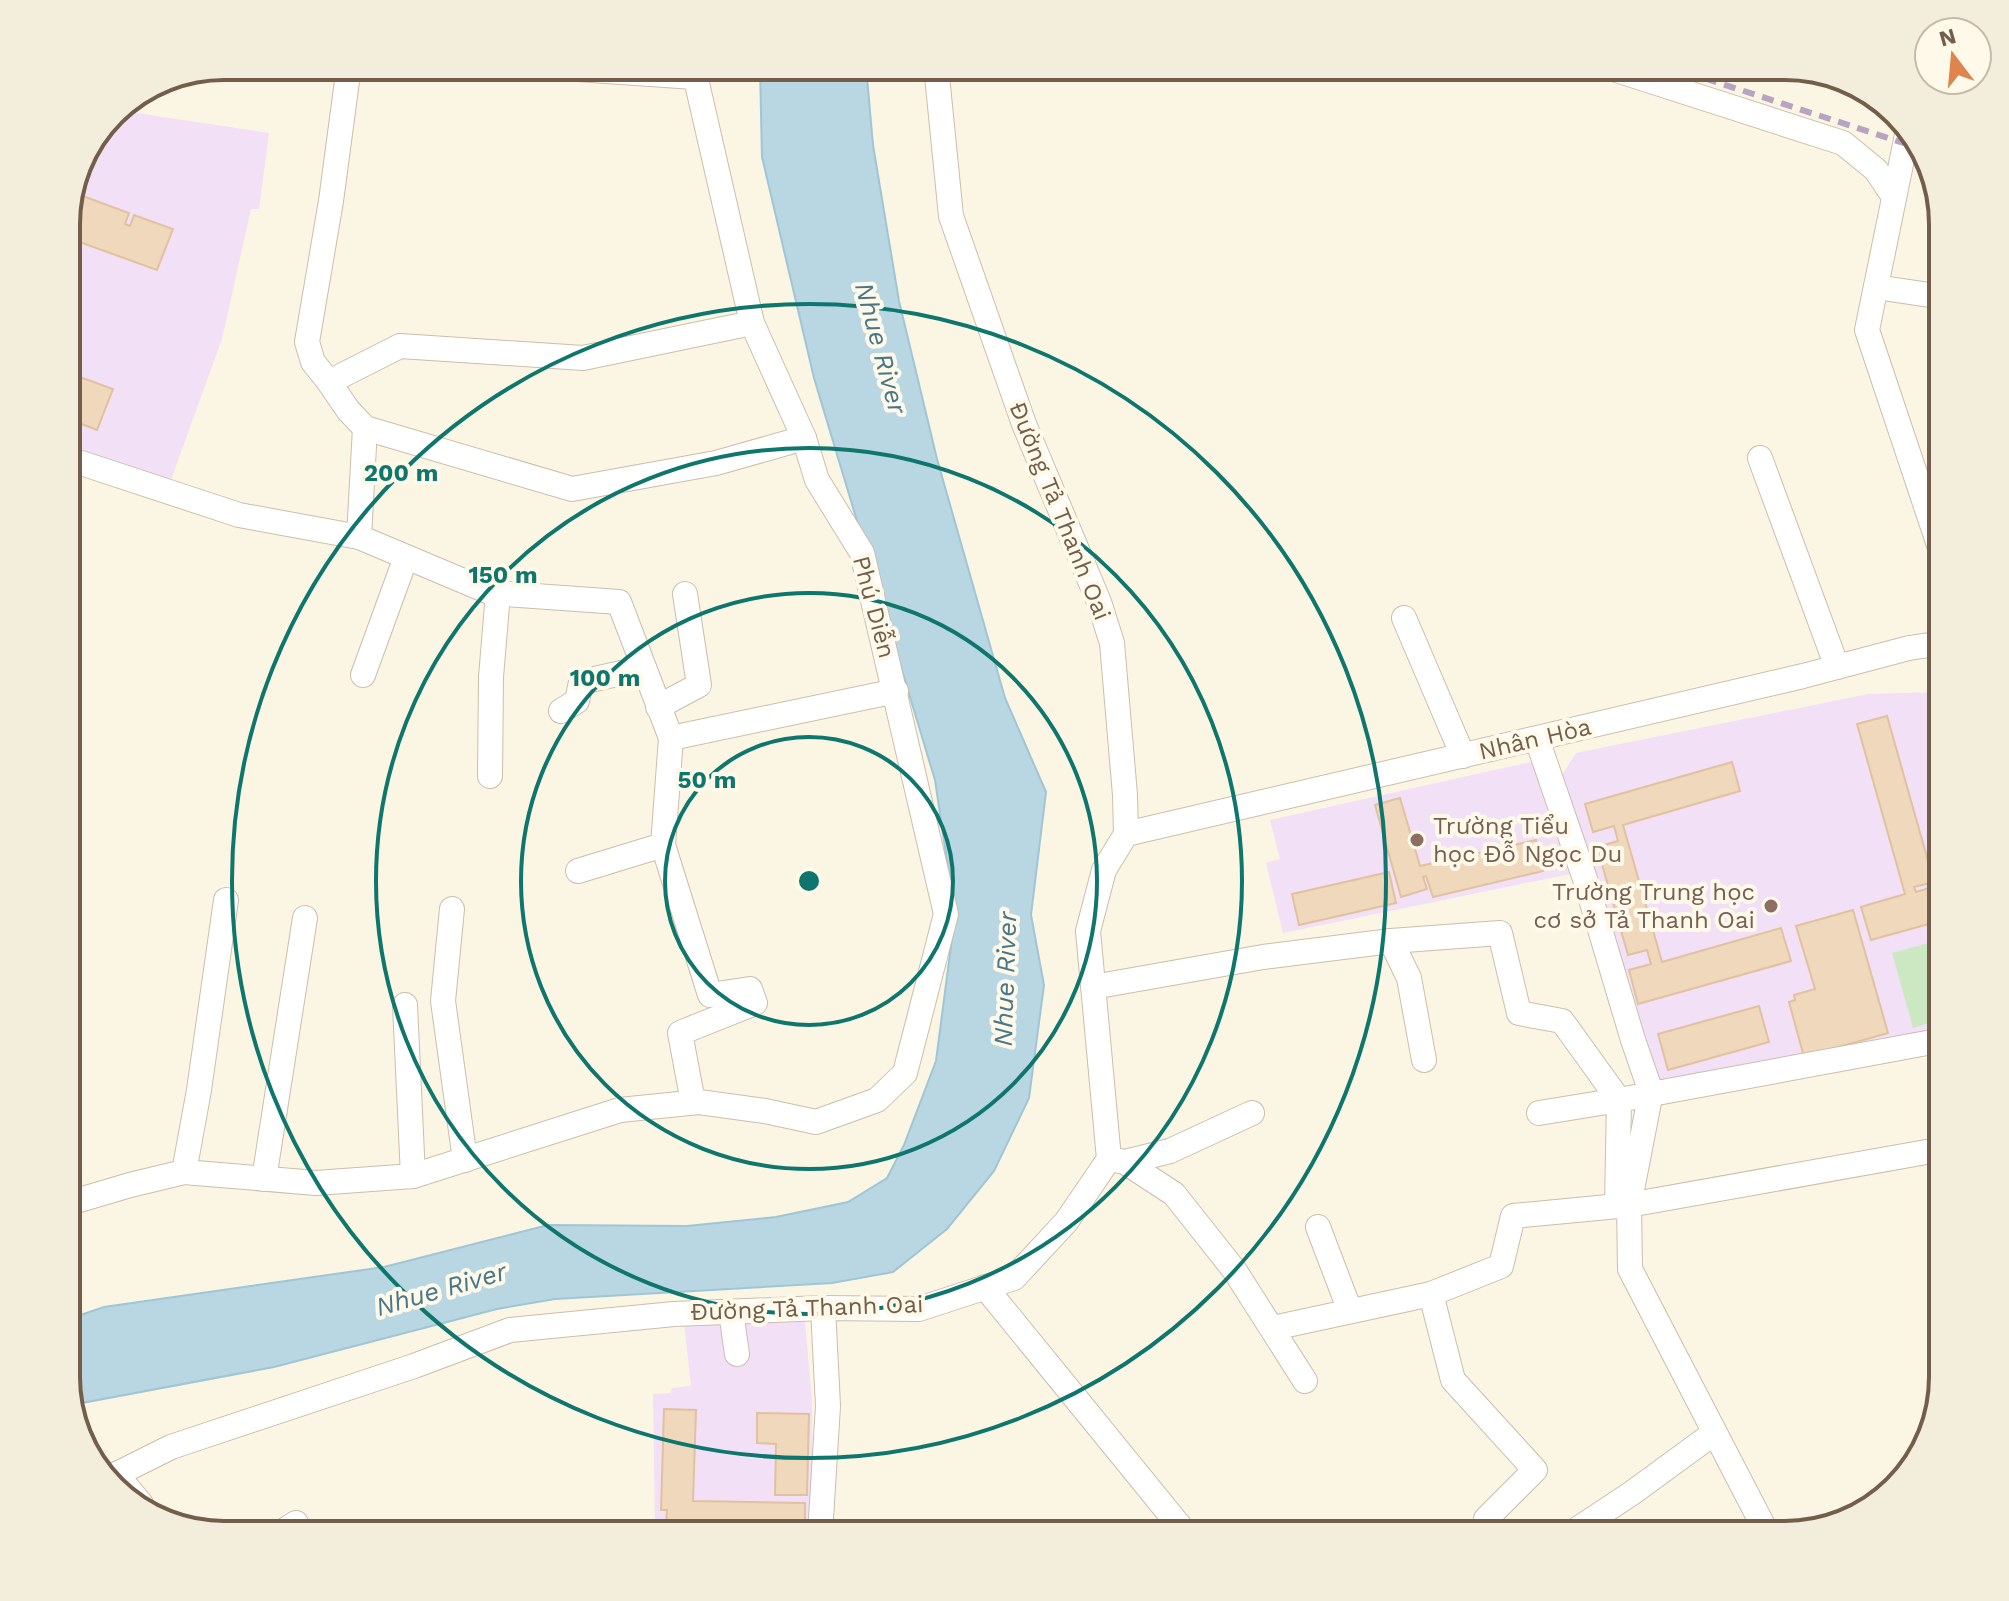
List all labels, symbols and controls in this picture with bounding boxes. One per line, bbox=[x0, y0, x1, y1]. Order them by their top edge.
north arrow bbox=[1913, 16, 1993, 96]
text: N bbox=[1936, 23, 1959, 52]
water label: Nhue River bbox=[849, 279, 913, 418]
street label: Đường Tả Thanh Oai bbox=[1003, 398, 1117, 624]
text: 200 m bbox=[364, 459, 438, 487]
street label: Phú Diễn bbox=[847, 553, 901, 661]
text: 150 m bbox=[468, 561, 538, 589]
text: 100 m bbox=[570, 664, 640, 692]
street label: Nhân Hòa bbox=[1476, 712, 1594, 766]
text: 50 m bbox=[678, 766, 736, 794]
place label: Trường Tiểu học Đỗ Ngọc Du bbox=[1433, 812, 1622, 868]
marker: Trường Tiểu học Đỗ Ngọc Du bbox=[1408, 831, 1426, 849]
centre of rings bbox=[795, 867, 823, 895]
place label: Trường Trung học cơ sở Tả Thanh Oai bbox=[1533, 878, 1755, 934]
marker: Trường Trung học cơ sở Tả Thanh Oai bbox=[1762, 897, 1780, 915]
water label: Nhue River bbox=[988, 910, 1022, 1047]
water label: Nhue River bbox=[372, 1256, 511, 1322]
street label: Đường Tả Thanh Oai bbox=[690, 1290, 924, 1326]

